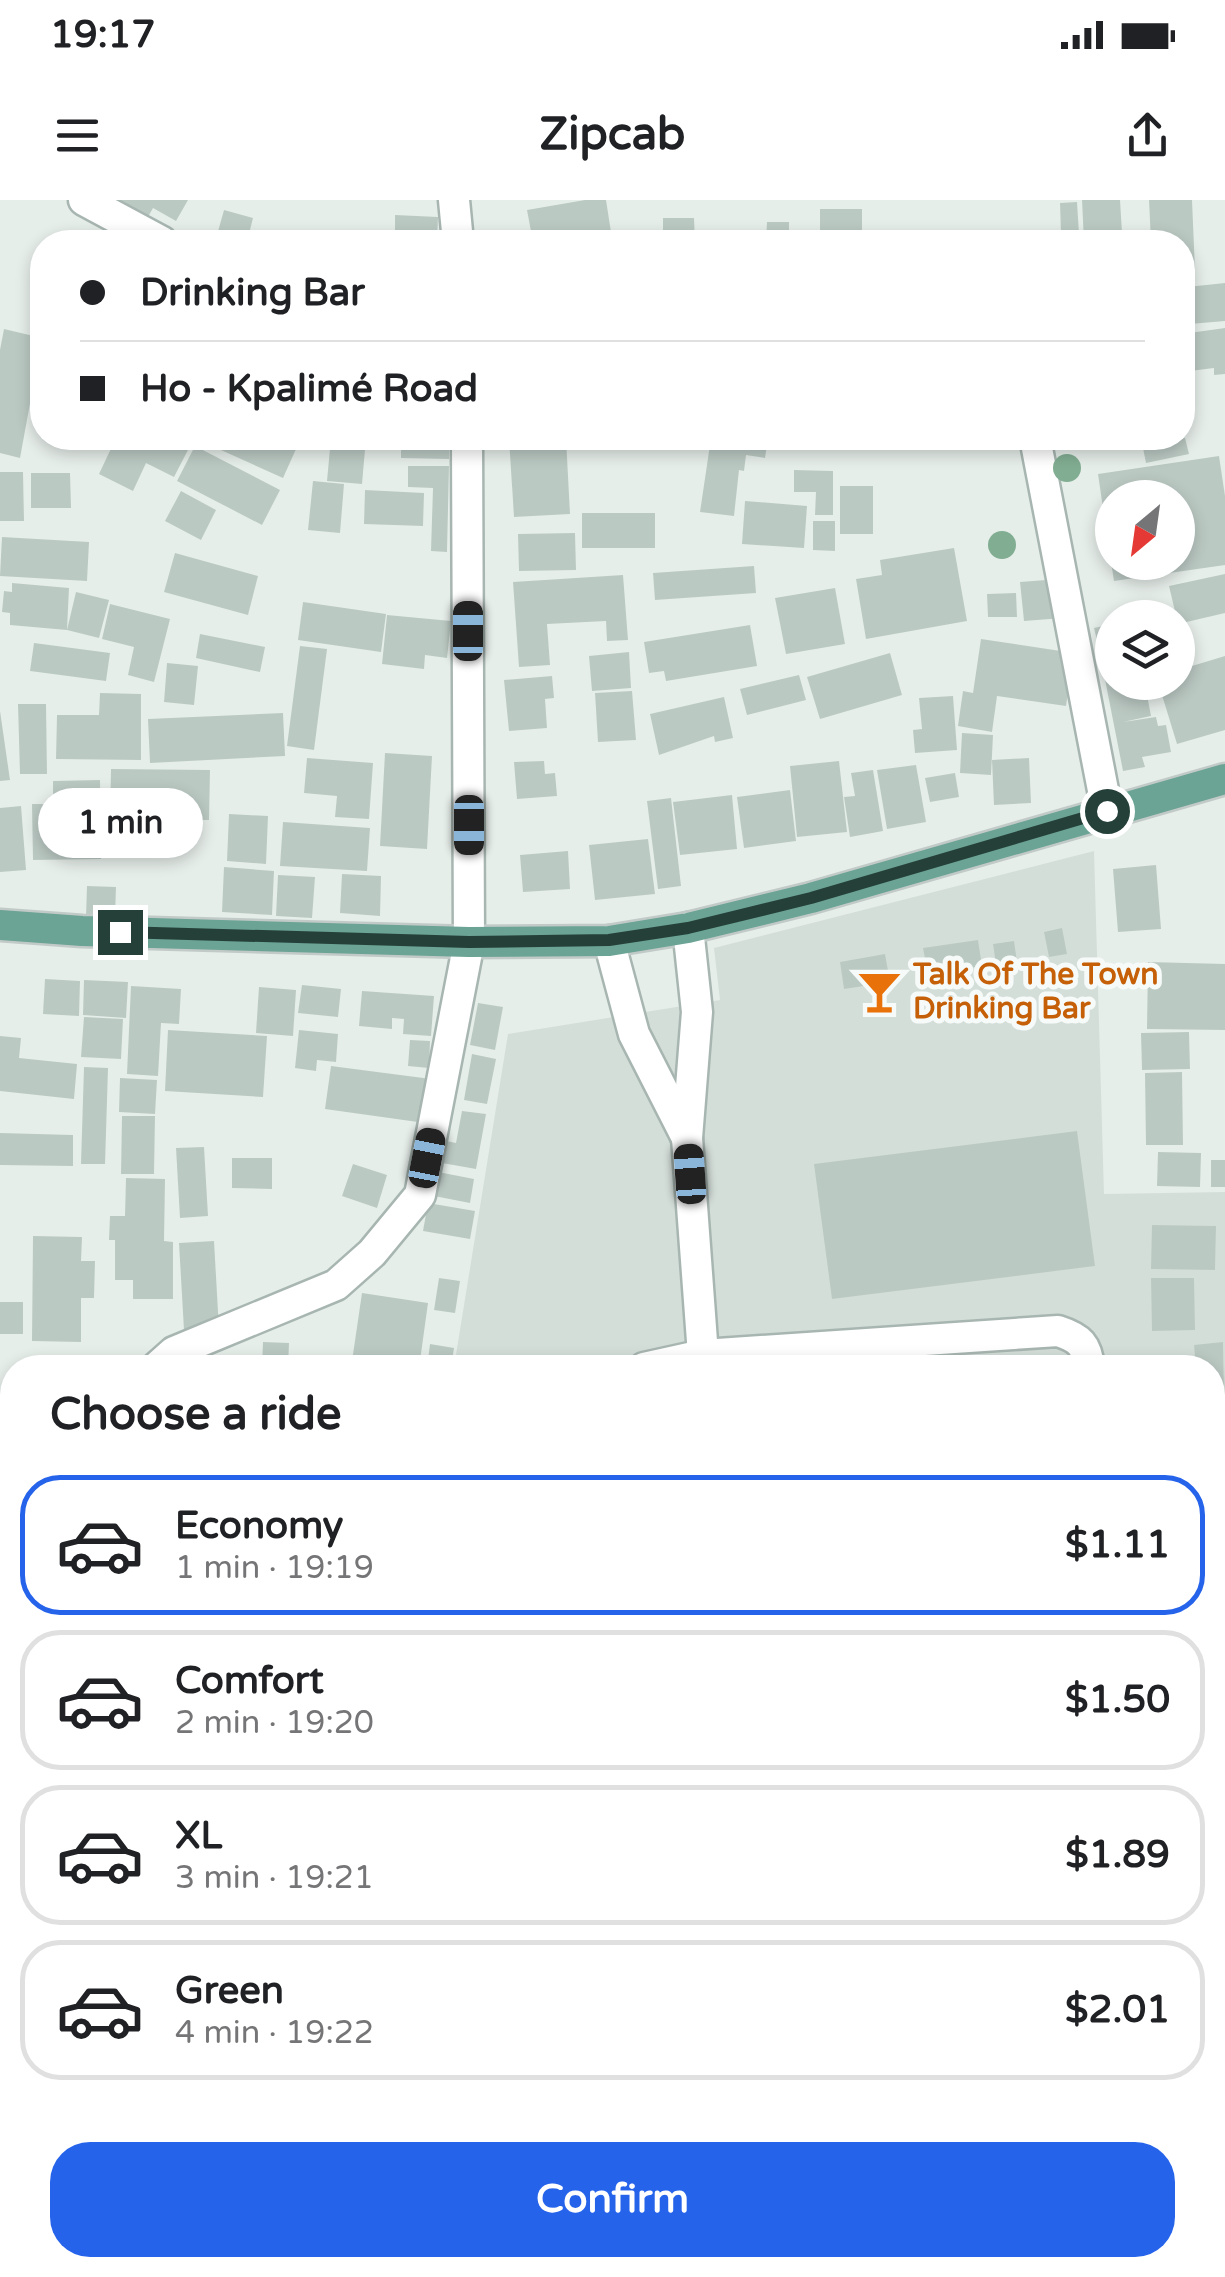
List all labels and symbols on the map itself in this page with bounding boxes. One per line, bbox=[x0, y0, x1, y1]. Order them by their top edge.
north arrow bbox=[1095, 480, 1195, 580]
car bbox=[453, 601, 483, 661]
callout: 1 min bbox=[38, 787, 202, 857]
route start bbox=[1085, 789, 1130, 834]
car bbox=[454, 795, 484, 855]
route end bbox=[98, 910, 143, 955]
place label: Talk Of The Town Drinking Bar bbox=[912, 956, 1159, 1027]
bar icon: Talk Of The Town Drinking Bar bbox=[856, 967, 904, 1015]
car bbox=[407, 1126, 447, 1190]
car bbox=[673, 1143, 707, 1205]

